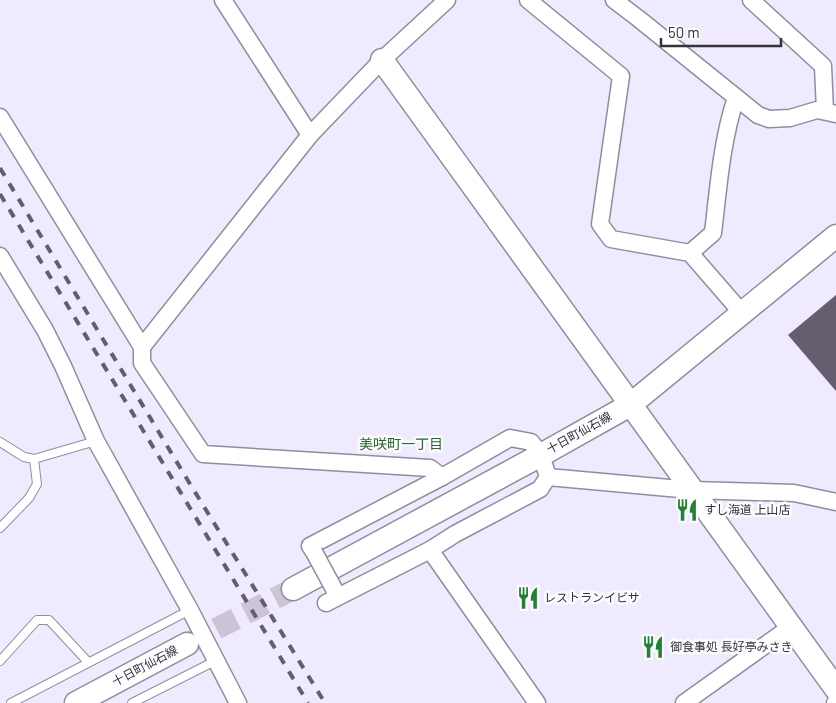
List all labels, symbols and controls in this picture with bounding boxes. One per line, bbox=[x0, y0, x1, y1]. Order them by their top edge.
scale bar bbox=[661, 15, 781, 47]
text: 50 m bbox=[668, 23, 700, 41]
street label: 十日町仙石線 bbox=[544, 409, 613, 456]
district label: 美咲町一丁目 bbox=[359, 435, 443, 452]
restaurant icon: すし海道 上山店 bbox=[674, 497, 700, 523]
place label: すし海道 上山店 bbox=[704, 502, 790, 516]
restaurant icon: レストランイビサ bbox=[515, 585, 541, 611]
place label: レストランイビサ bbox=[544, 590, 640, 604]
restaurant icon: 御食事処 長好亭みさき bbox=[640, 634, 666, 660]
place label: 御食事処 長好亭みさき bbox=[670, 639, 792, 653]
street label: 十日町仙石線 bbox=[109, 642, 180, 688]

